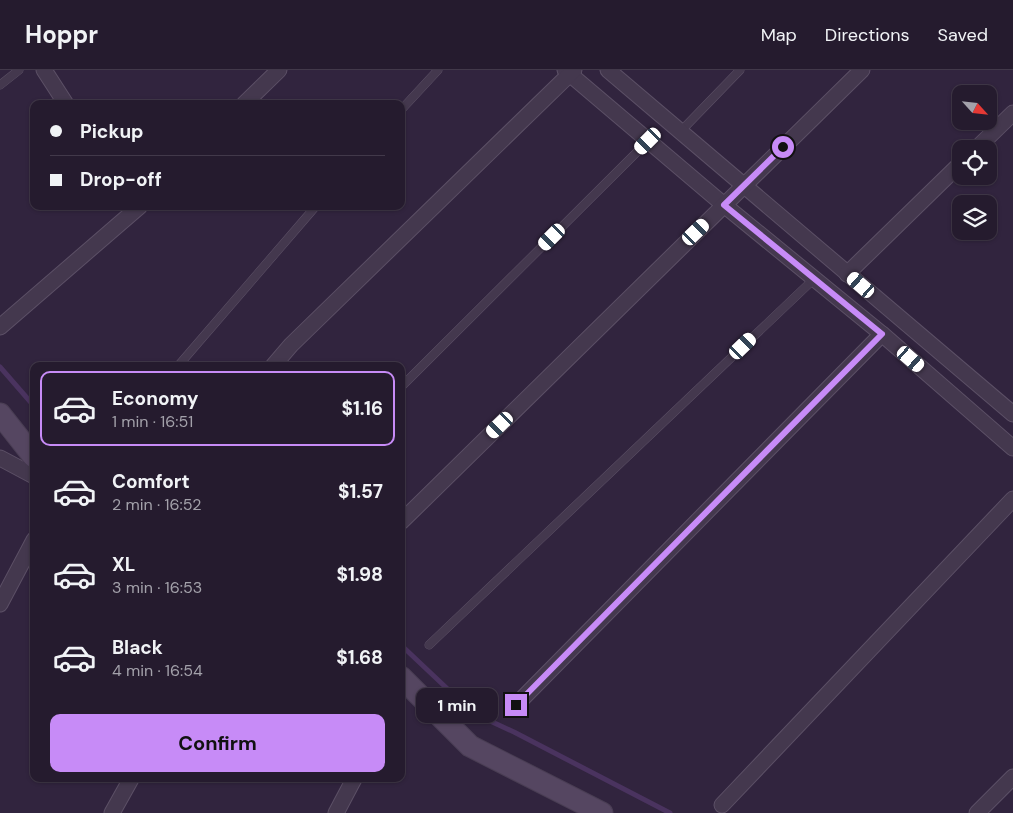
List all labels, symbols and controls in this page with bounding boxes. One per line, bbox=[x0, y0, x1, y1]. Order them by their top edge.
text: Hoppr bbox=[25, 19, 98, 50]
text: Map bbox=[761, 23, 797, 47]
text: Directions bbox=[825, 23, 910, 47]
text: Saved bbox=[938, 23, 988, 47]
north arrow bbox=[952, 85, 998, 130]
map controls bbox=[952, 85, 997, 240]
text: Pickup bbox=[80, 119, 144, 144]
car bbox=[632, 125, 663, 157]
route start bbox=[772, 136, 794, 158]
button: locate bbox=[952, 140, 997, 185]
text: Drop-off bbox=[80, 167, 162, 192]
button: layers bbox=[952, 195, 997, 240]
car bbox=[679, 216, 712, 248]
car bbox=[536, 221, 567, 253]
car bbox=[844, 269, 877, 301]
car bbox=[726, 330, 759, 362]
car bbox=[894, 343, 927, 375]
icon: car bbox=[52, 386, 97, 431]
text: Economy bbox=[112, 386, 199, 411]
text: $1.16 bbox=[341, 396, 383, 421]
car bbox=[483, 409, 516, 441]
text: 1 min · 16:51 bbox=[112, 411, 193, 432]
icon: car bbox=[52, 469, 97, 514]
text: Comfort bbox=[112, 469, 190, 494]
text: $1.57 bbox=[338, 479, 383, 504]
text: 2 min · 16:52 bbox=[112, 494, 201, 515]
icon: car bbox=[52, 552, 97, 597]
text: XL bbox=[112, 552, 135, 577]
text: $1.98 bbox=[336, 562, 383, 587]
text: 3 min · 16:53 bbox=[112, 577, 202, 598]
icon: car bbox=[52, 635, 97, 680]
text: Black bbox=[112, 635, 163, 660]
text: $1.68 bbox=[336, 645, 383, 670]
text: 4 min · 16:54 bbox=[112, 660, 203, 681]
callout: 1 min bbox=[416, 688, 498, 722]
route end bbox=[505, 694, 527, 716]
text: 1 min bbox=[438, 695, 476, 716]
button: Confirm bbox=[50, 714, 385, 772]

